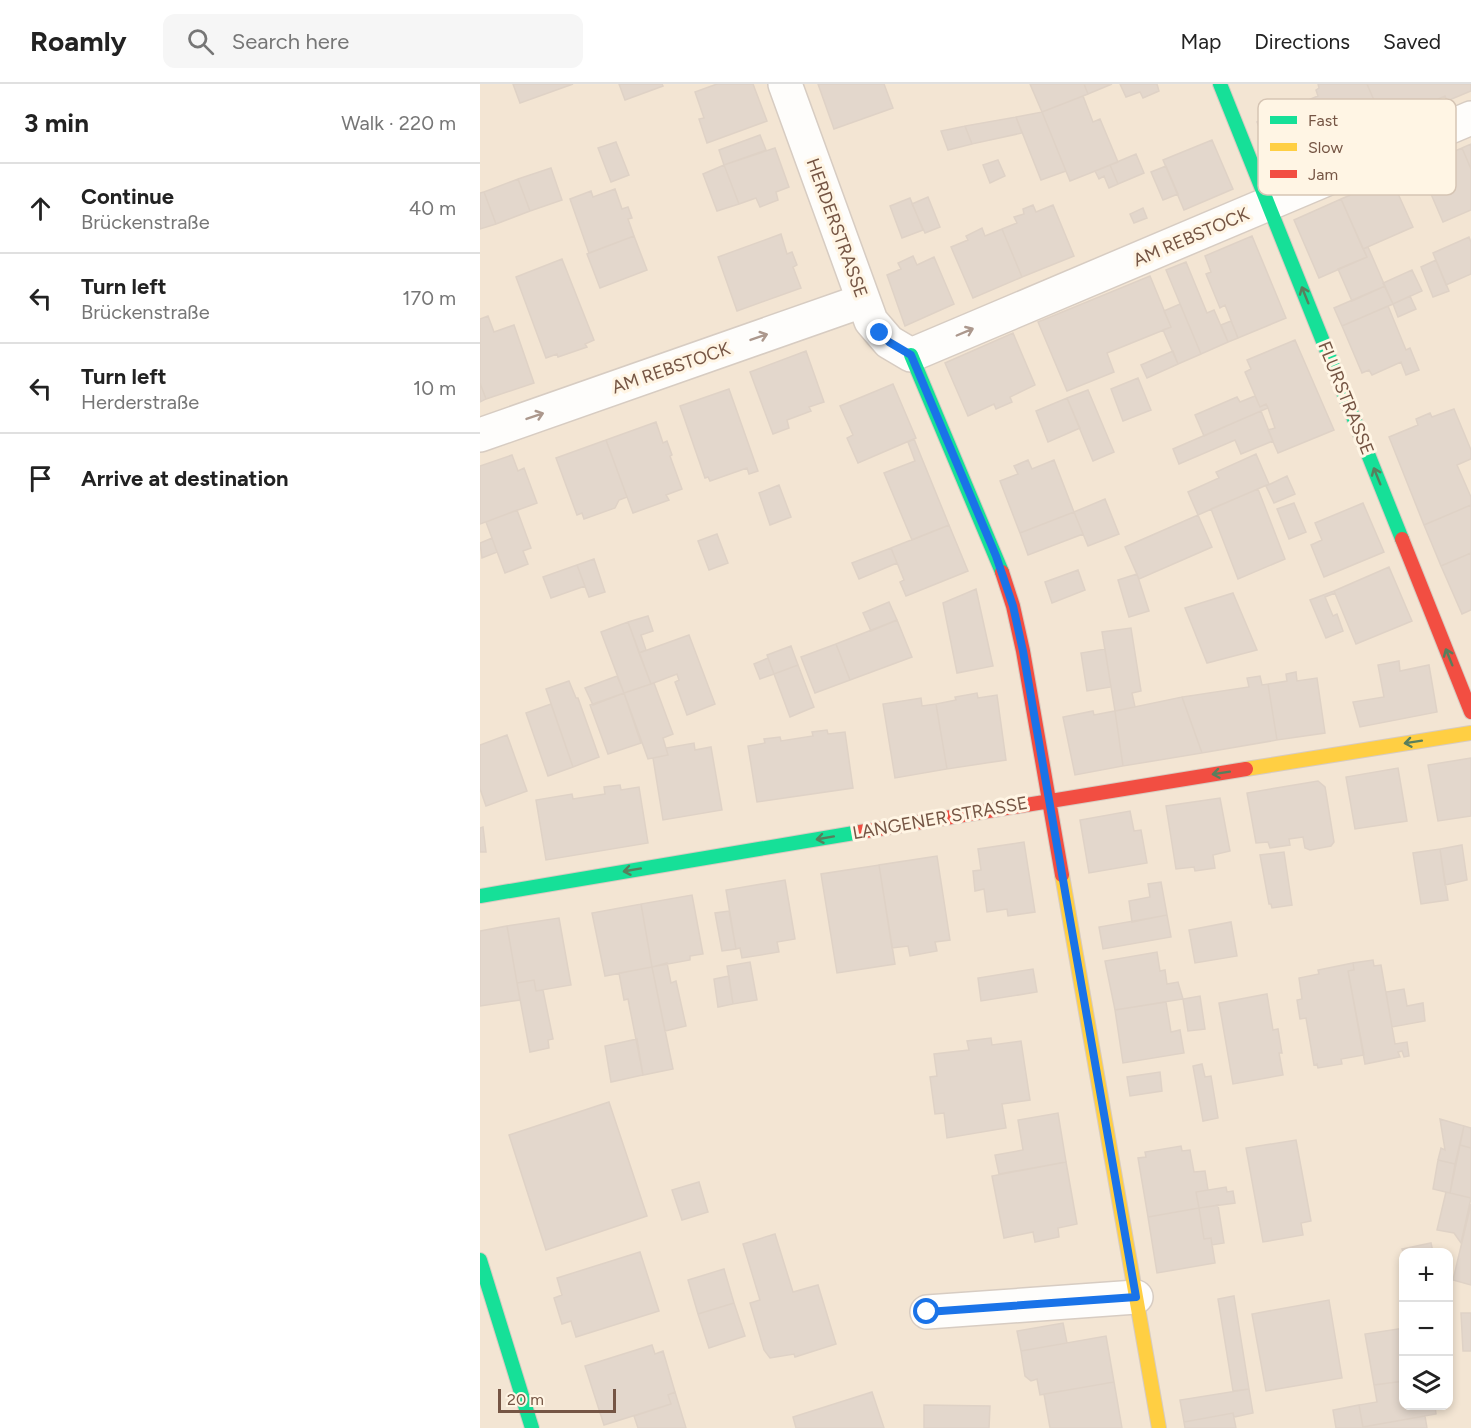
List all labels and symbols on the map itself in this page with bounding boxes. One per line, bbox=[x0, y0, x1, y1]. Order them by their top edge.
legend bbox=[1258, 99, 1456, 195]
text: Fast bbox=[1308, 111, 1338, 130]
text: Slow bbox=[1308, 138, 1343, 157]
street label: HERDERSTRASSE bbox=[802, 155, 872, 301]
text: Jam bbox=[1308, 165, 1338, 184]
street label: AM REBSTOCK bbox=[1130, 203, 1252, 271]
one-way arrow bbox=[1299, 286, 1310, 305]
route end bbox=[866, 319, 892, 345]
one-way arrow bbox=[955, 326, 973, 337]
one-way arrow bbox=[749, 331, 768, 342]
street label: AM REBSTOCK bbox=[609, 337, 733, 399]
street label: FLURSTRASSE bbox=[1313, 338, 1379, 458]
one-way arrow bbox=[525, 409, 544, 420]
one-way arrow bbox=[1371, 468, 1382, 486]
one-way arrow bbox=[1443, 649, 1454, 667]
one-way arrow bbox=[1404, 736, 1424, 747]
one-way arrow bbox=[1211, 767, 1231, 778]
street label: LANGENER STRASSE bbox=[851, 792, 1029, 844]
one-way arrow bbox=[815, 832, 835, 843]
one-way arrow bbox=[623, 865, 643, 876]
route start bbox=[913, 1298, 939, 1324]
scale bar bbox=[498, 1386, 616, 1414]

